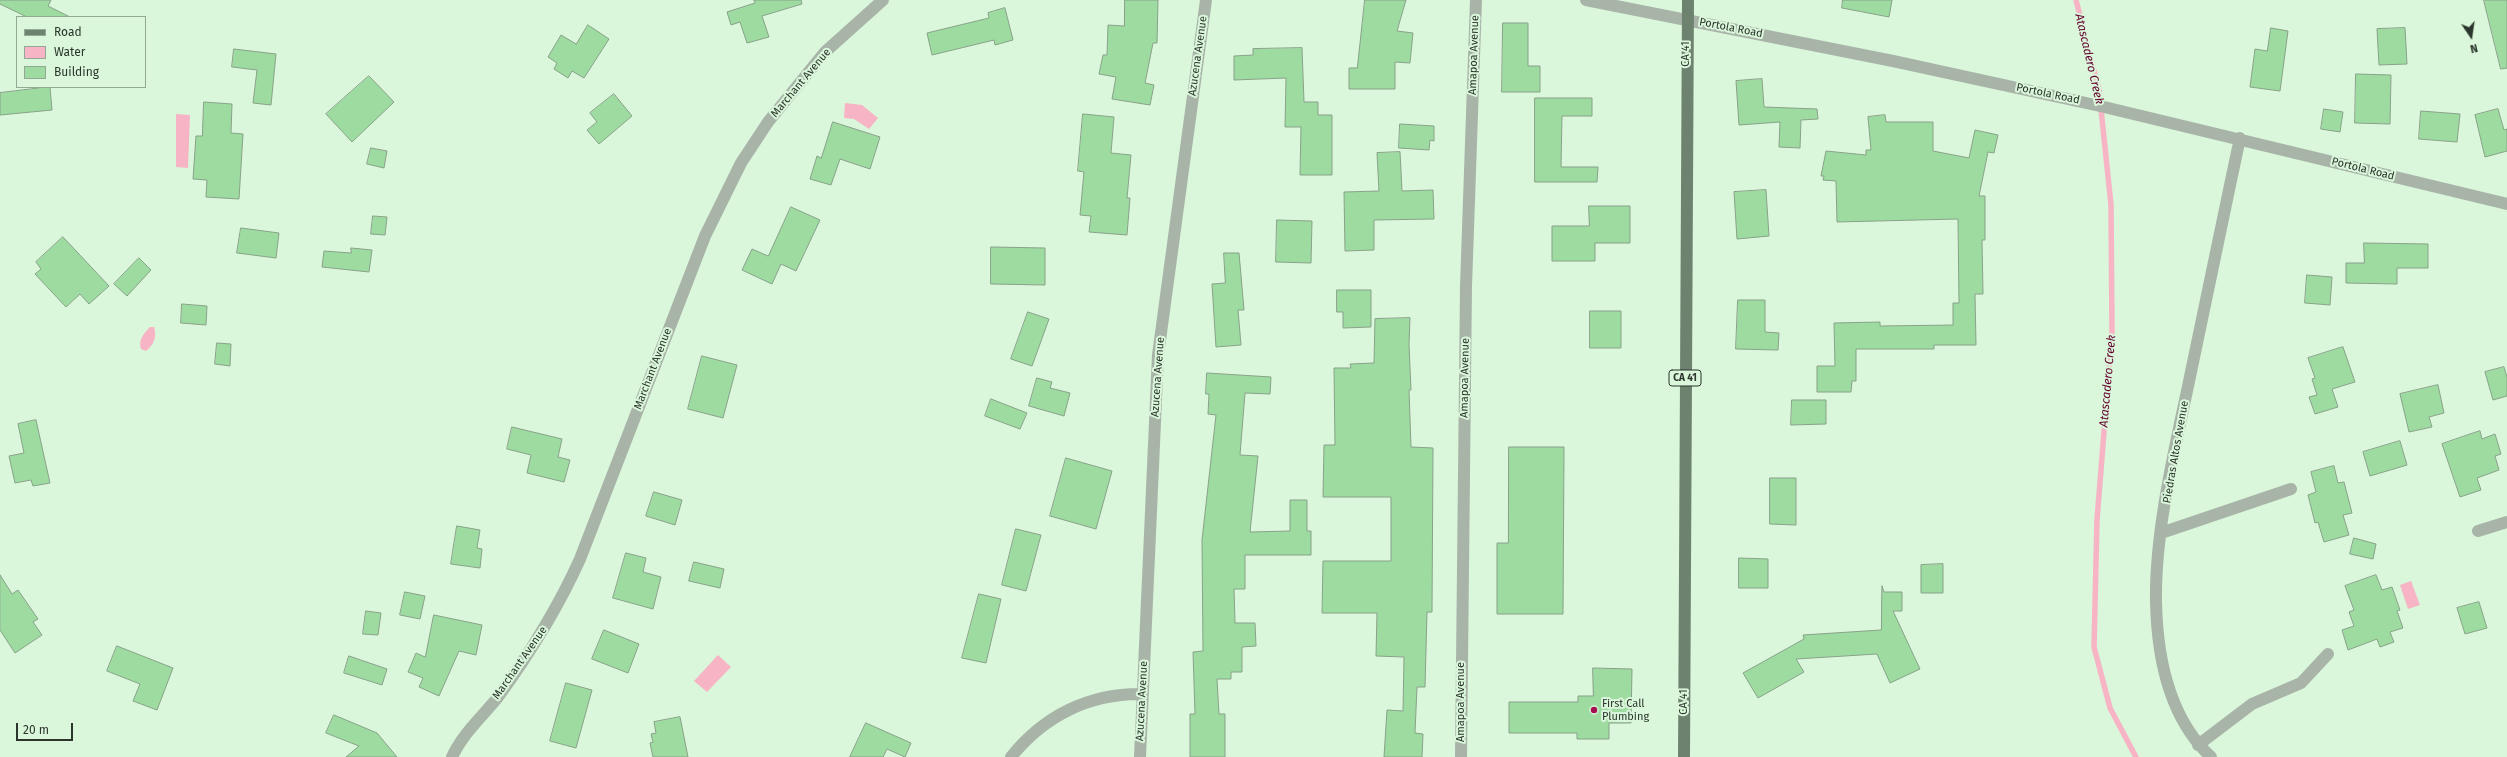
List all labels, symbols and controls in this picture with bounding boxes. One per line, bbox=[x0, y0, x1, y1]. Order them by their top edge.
water label: Atascadero Creek bbox=[2072, 12, 2106, 106]
street label: Azucena Avenue bbox=[1186, 15, 1210, 97]
street label: Amapoa Avenue bbox=[1466, 15, 1482, 95]
street label: Portola Road bbox=[1698, 15, 1764, 41]
legend bbox=[16, 16, 146, 88]
north arrow bbox=[2451, 16, 2491, 56]
text: Road bbox=[54, 25, 82, 39]
street label: CA 41 bbox=[1679, 41, 1693, 67]
text: N bbox=[2469, 41, 2479, 55]
text: Water bbox=[54, 45, 85, 59]
street label: Marchant Avenue bbox=[768, 46, 834, 120]
text: Building bbox=[54, 65, 99, 79]
street label: Portola Road bbox=[2015, 81, 2081, 107]
street label: Portola Road bbox=[2330, 155, 2396, 183]
street label: Marchant Avenue bbox=[631, 326, 675, 412]
water label: Atascadero Creek bbox=[2097, 334, 2119, 428]
street label: Azucena Avenue bbox=[1149, 336, 1167, 418]
street label: Amapoa Avenue bbox=[1458, 338, 1472, 418]
road number: CA 41 bbox=[1669, 370, 1701, 386]
street label: Piedras Altos Avenue bbox=[2160, 400, 2192, 504]
street label: Marchant Avenue bbox=[490, 624, 550, 702]
street label: Azucena Avenue bbox=[1133, 661, 1151, 741]
street label: Amapoa Avenue bbox=[1454, 662, 1468, 742]
street label: CA 41 bbox=[1677, 689, 1691, 715]
place label: First Call Plumbing bbox=[1602, 697, 1649, 723]
marker: First Call Plumbing bbox=[1589, 705, 1599, 715]
scale bar bbox=[18, 715, 75, 741]
text: 20 m bbox=[23, 723, 49, 737]

